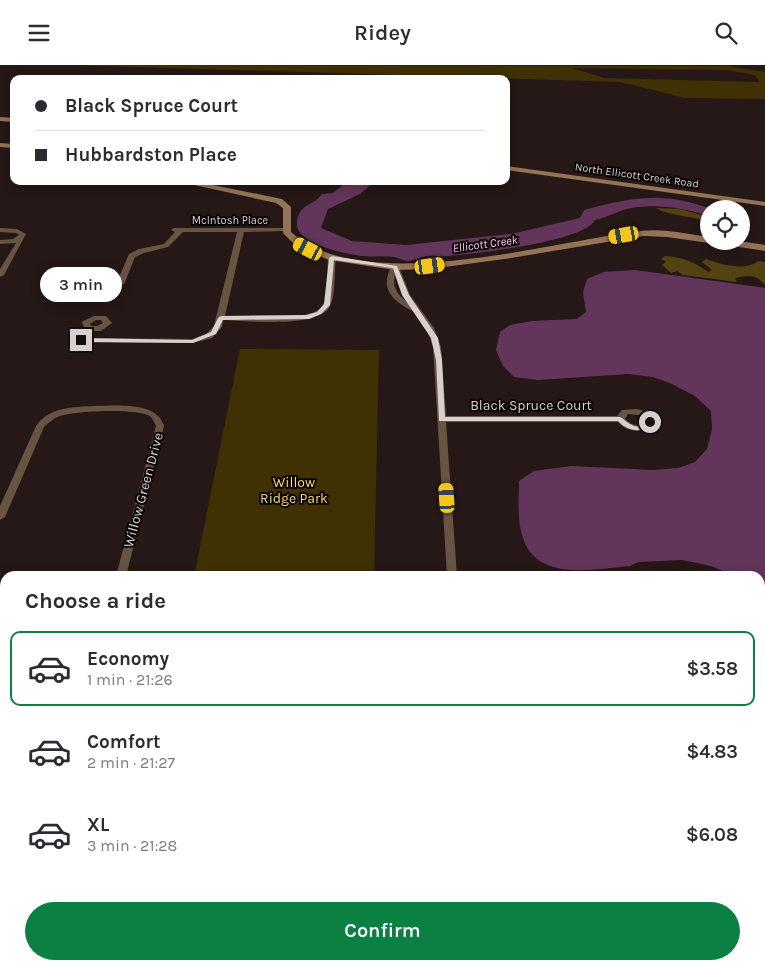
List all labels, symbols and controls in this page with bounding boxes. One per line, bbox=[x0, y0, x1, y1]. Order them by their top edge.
icon: menu bbox=[25, 19, 53, 47]
icon: search bbox=[712, 19, 740, 47]
text: Ridey bbox=[354, 20, 411, 46]
text: Black Spruce Court bbox=[65, 95, 238, 117]
text: Hubbardston Place bbox=[65, 144, 237, 166]
street label: North Ellicott Creek Road bbox=[574, 160, 700, 191]
map controls bbox=[700, 200, 750, 250]
button: locate bbox=[700, 200, 750, 250]
street label: McIntosh Place bbox=[192, 214, 269, 227]
car bbox=[607, 225, 640, 245]
water label: Ellicott Creek bbox=[452, 232, 519, 255]
car bbox=[291, 236, 324, 262]
car bbox=[414, 256, 445, 276]
callout: 3 min bbox=[40, 267, 122, 303]
text: 3 min bbox=[59, 275, 103, 294]
route end bbox=[70, 329, 92, 351]
street label: Black Spruce Court bbox=[470, 397, 592, 414]
route start bbox=[639, 411, 661, 433]
street label: Willow Green Drive bbox=[120, 431, 167, 550]
park label: Willow Ridge Park bbox=[260, 474, 328, 507]
car bbox=[438, 483, 455, 513]
text: Choose a ride bbox=[25, 588, 166, 614]
icon: car bbox=[27, 646, 72, 691]
text: Economy bbox=[87, 648, 169, 670]
text: $3.58 bbox=[687, 658, 738, 680]
text: 1 min · 21:26 bbox=[87, 670, 173, 689]
icon: car bbox=[27, 729, 72, 774]
text: Comfort bbox=[87, 731, 161, 753]
text: $4.83 bbox=[686, 741, 738, 763]
text: 2 min · 21:27 bbox=[87, 753, 175, 772]
icon: car bbox=[27, 812, 72, 857]
text: XL bbox=[87, 814, 109, 836]
text: $6.08 bbox=[686, 824, 738, 846]
text: 3 min · 21:28 bbox=[87, 836, 177, 855]
button: Confirm bbox=[25, 902, 740, 960]

